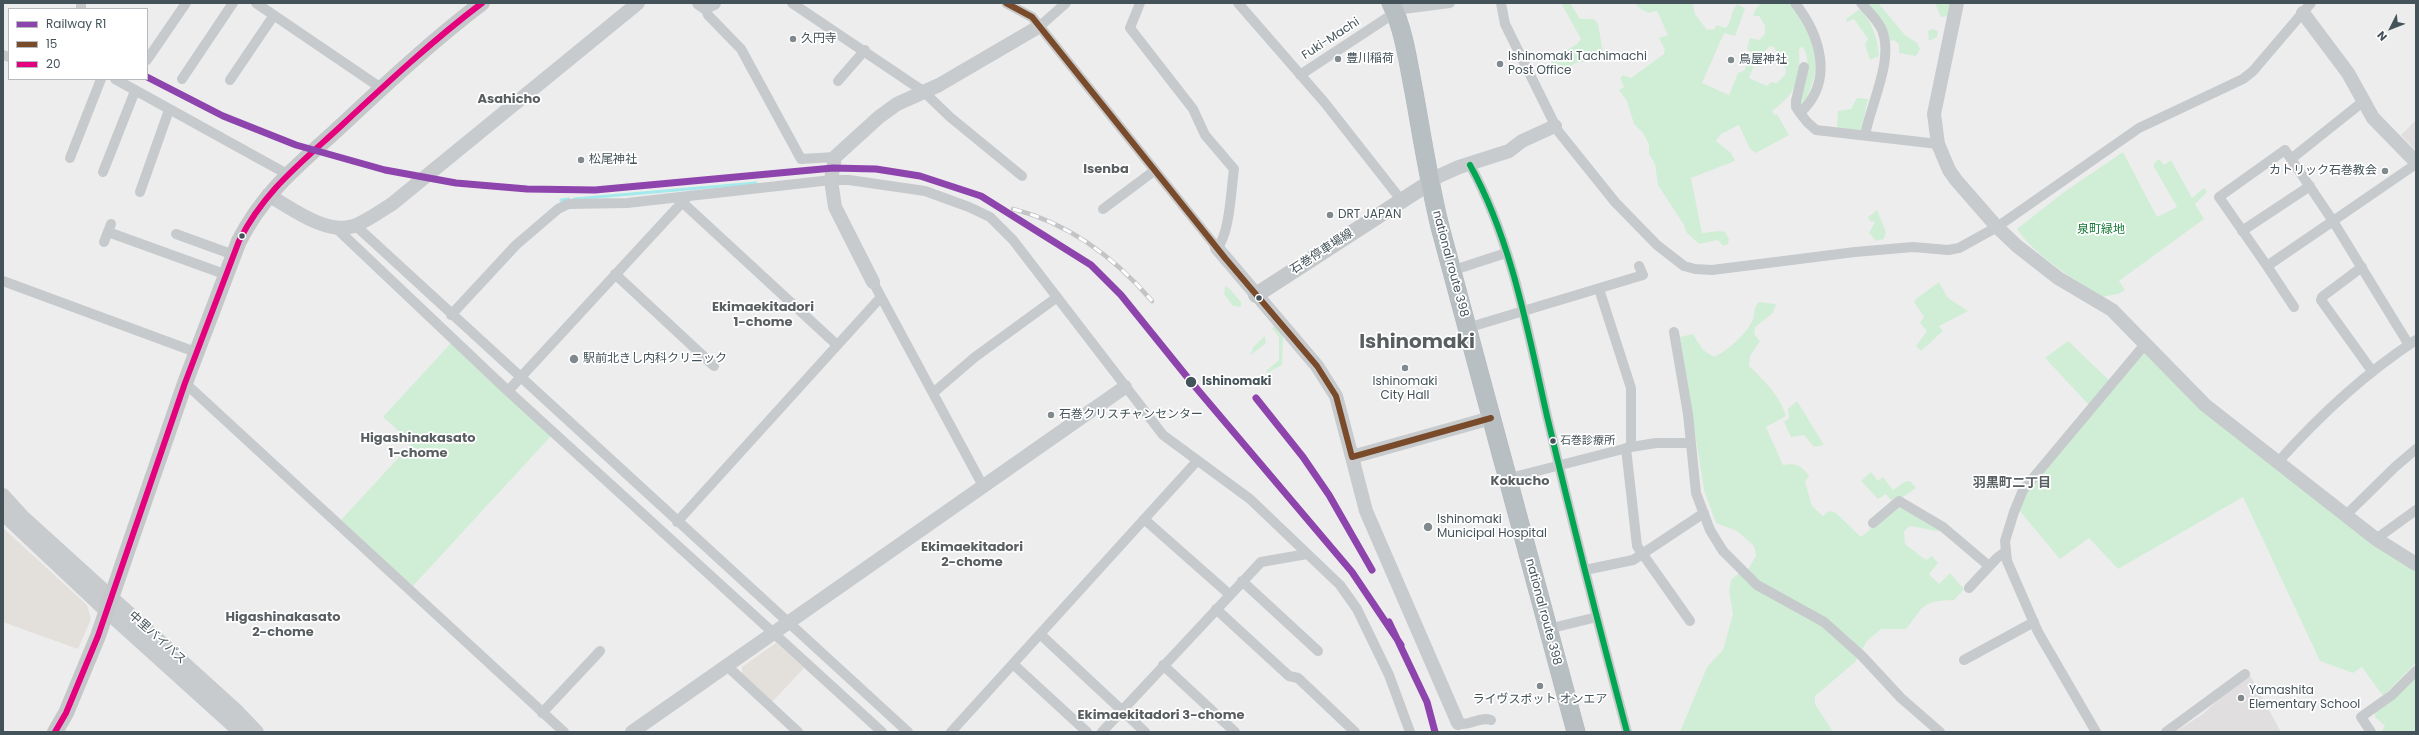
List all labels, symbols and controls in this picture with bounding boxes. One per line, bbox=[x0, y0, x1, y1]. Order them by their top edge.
legend bbox=[8, 8, 148, 80]
north arrow bbox=[2371, 8, 2411, 48]
text: Railway R1 bbox=[46, 15, 106, 32]
street label: Fuki-Machi bbox=[1299, 15, 1363, 63]
text: N bbox=[2373, 28, 2391, 44]
place label: 久円寺 bbox=[801, 32, 837, 46]
marker: 久円寺 bbox=[788, 34, 798, 44]
text: 15 bbox=[46, 35, 57, 52]
place label: Ishinomaki Tachimachi Post Office bbox=[1508, 50, 1647, 78]
place label: 豊川稲荷 bbox=[1346, 52, 1394, 66]
place label: 鳥屋神社 bbox=[1739, 53, 1787, 67]
marker: 豊川稲荷 bbox=[1333, 54, 1343, 64]
text: 20 bbox=[46, 55, 60, 72]
marker: 鳥屋神社 bbox=[1726, 55, 1736, 65]
marker: Ishinomaki Tachimachi Post Office bbox=[1495, 59, 1505, 69]
district label: Asahicho bbox=[477, 92, 541, 108]
place label: 松尾神社 bbox=[589, 153, 637, 167]
marker: 松尾神社 bbox=[576, 155, 586, 165]
district label: Isenba bbox=[1083, 162, 1129, 178]
place label: カトリック石巻教会 bbox=[2269, 164, 2377, 178]
marker: カトリック石巻教会 bbox=[2380, 166, 2390, 176]
place label: DRT JAPAN bbox=[1338, 208, 1401, 222]
street label: national route 398 bbox=[1429, 209, 1471, 319]
marker: DRT JAPAN bbox=[1325, 210, 1335, 220]
park label: 泉町緑地 bbox=[2077, 223, 2125, 237]
street label: 石巻停車場線 bbox=[1288, 226, 1356, 278]
unlabelled marker bbox=[237, 231, 247, 241]
unlabelled marker bbox=[1254, 293, 1264, 303]
district label: Ekimaekitadori 1-chome bbox=[712, 300, 814, 331]
district label: Ishinomaki bbox=[1359, 331, 1475, 355]
place label: 駅前北きし内科クリニック bbox=[583, 352, 727, 366]
marker: 駅前北きし内科クリニック bbox=[568, 353, 580, 365]
marker: Ishinomaki City Hall bbox=[1400, 363, 1410, 373]
marker: Ishinomaki bbox=[1184, 375, 1198, 389]
place label: Ishinomaki bbox=[1202, 375, 1271, 389]
place label: Ishinomaki City Hall bbox=[1373, 375, 1437, 403]
place label: 石巻クリスチャンセンター bbox=[1059, 408, 1203, 422]
marker: 石巻クリスチャンセンター bbox=[1046, 410, 1056, 420]
district label: Higashinakasato 1-chome bbox=[361, 431, 475, 462]
place label: 石巻診療所 bbox=[1560, 434, 1615, 448]
marker: 石巻診療所 bbox=[1548, 436, 1558, 446]
district label: Kokucho bbox=[1490, 474, 1550, 490]
district label: 羽黒町二丁目 bbox=[1973, 476, 2051, 492]
place label: Ishinomaki Municipal Hospital bbox=[1437, 513, 1547, 541]
marker: Ishinomaki Municipal Hospital bbox=[1422, 521, 1434, 533]
district label: Ekimaekitadori 2-chome bbox=[921, 540, 1023, 571]
street label: national route 398 bbox=[1522, 557, 1564, 667]
street label: 中里バイパス bbox=[125, 609, 189, 667]
district label: Higashinakasato 2-chome bbox=[226, 610, 340, 641]
marker: ライヴスポット オンエア bbox=[1535, 681, 1545, 691]
place label: Yamashita Elementary School bbox=[2249, 684, 2360, 712]
place label: ライヴスポット オンエア bbox=[1472, 693, 1608, 707]
marker: Yamashita Elementary School bbox=[2236, 693, 2246, 703]
district label: Ekimaekitadori 3-chome bbox=[1078, 708, 1244, 724]

